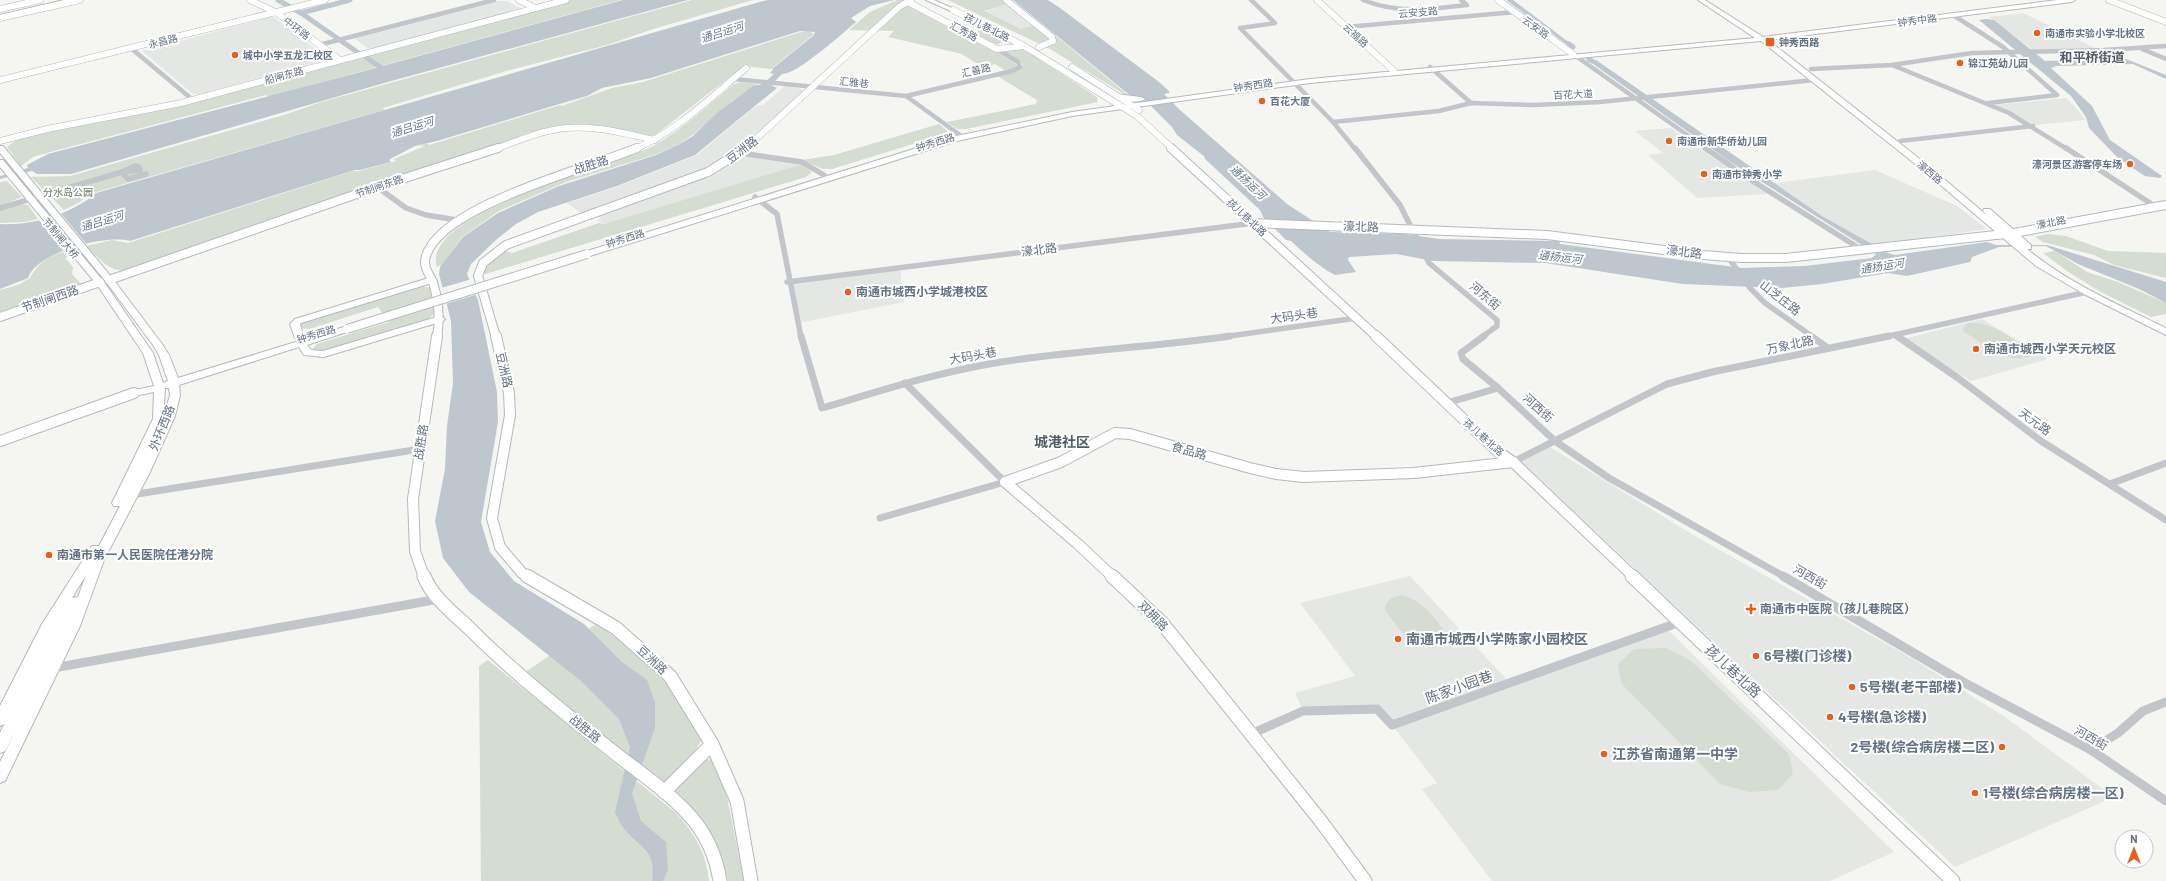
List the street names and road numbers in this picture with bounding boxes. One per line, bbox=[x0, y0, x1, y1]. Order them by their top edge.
street label: 云安支路 bbox=[1398, 4, 1438, 20]
street label: 孩儿巷北路 bbox=[962, 10, 1012, 44]
street label: 钟秀中路 bbox=[1896, 12, 1938, 28]
street label: 云安路 bbox=[1520, 13, 1552, 41]
street label: 中环路 bbox=[281, 14, 313, 42]
street label: 汇秀路 bbox=[948, 19, 980, 43]
street label: 云福路 bbox=[1341, 20, 1371, 50]
street label: 永昌路 bbox=[147, 32, 179, 50]
street label: 汇善路 bbox=[960, 61, 992, 79]
street label: 船闸东路 bbox=[263, 64, 305, 86]
street label: 汇雅巷 bbox=[838, 74, 870, 90]
street label: 钟秀西路 bbox=[1232, 76, 1274, 94]
street label: 百花大道 bbox=[1553, 87, 1593, 101]
street label: 钟秀西路 bbox=[914, 130, 956, 154]
street label: 豆洲路 bbox=[723, 133, 760, 166]
street label: 战胜路 bbox=[571, 152, 610, 176]
street label: 濠西路 bbox=[1915, 158, 1945, 186]
street label: 节制闸东路 bbox=[353, 172, 405, 200]
street label: 孩儿巷北路 bbox=[1225, 196, 1269, 238]
street label: 濠北路 bbox=[2035, 213, 2067, 231]
street label: 节制闸大桥 bbox=[40, 215, 82, 261]
street label: 濠北路 bbox=[1343, 218, 1379, 234]
street label: 钟秀西路 bbox=[604, 226, 646, 250]
street label: 濠北路 bbox=[1020, 240, 1058, 258]
street label: 濠北路 bbox=[1665, 242, 1703, 260]
street label: 山芝庄路 bbox=[1757, 277, 1804, 318]
street label: 河东街 bbox=[1467, 278, 1504, 312]
street label: 节制闸西路 bbox=[19, 282, 80, 314]
street label: 大码头巷 bbox=[1269, 305, 1319, 325]
street label: 钟秀西路 bbox=[295, 323, 337, 345]
street label: 万象北路 bbox=[1765, 332, 1815, 356]
street label: 大码头巷 bbox=[948, 344, 998, 366]
street label: 豆洲路 bbox=[494, 351, 516, 389]
street label: 河西街 bbox=[1521, 390, 1557, 425]
street label: 外环西路 bbox=[146, 403, 177, 453]
street label: 天元路 bbox=[2017, 405, 2054, 437]
street label: 孩儿巷北路 bbox=[1461, 416, 1507, 458]
street label: 战胜路 bbox=[410, 423, 430, 461]
street label: 食品路 bbox=[1170, 438, 1209, 462]
street label: 河西街 bbox=[1791, 561, 1830, 591]
street label: 双拥路 bbox=[1136, 598, 1171, 633]
street label: 孩儿巷北路 bbox=[1702, 641, 1765, 701]
street label: 豆洲路 bbox=[635, 642, 671, 677]
street label: 陈家小园巷 bbox=[1423, 667, 1495, 706]
street label: 战胜路 bbox=[567, 711, 604, 745]
street label: 河西街 bbox=[2072, 722, 2111, 752]

